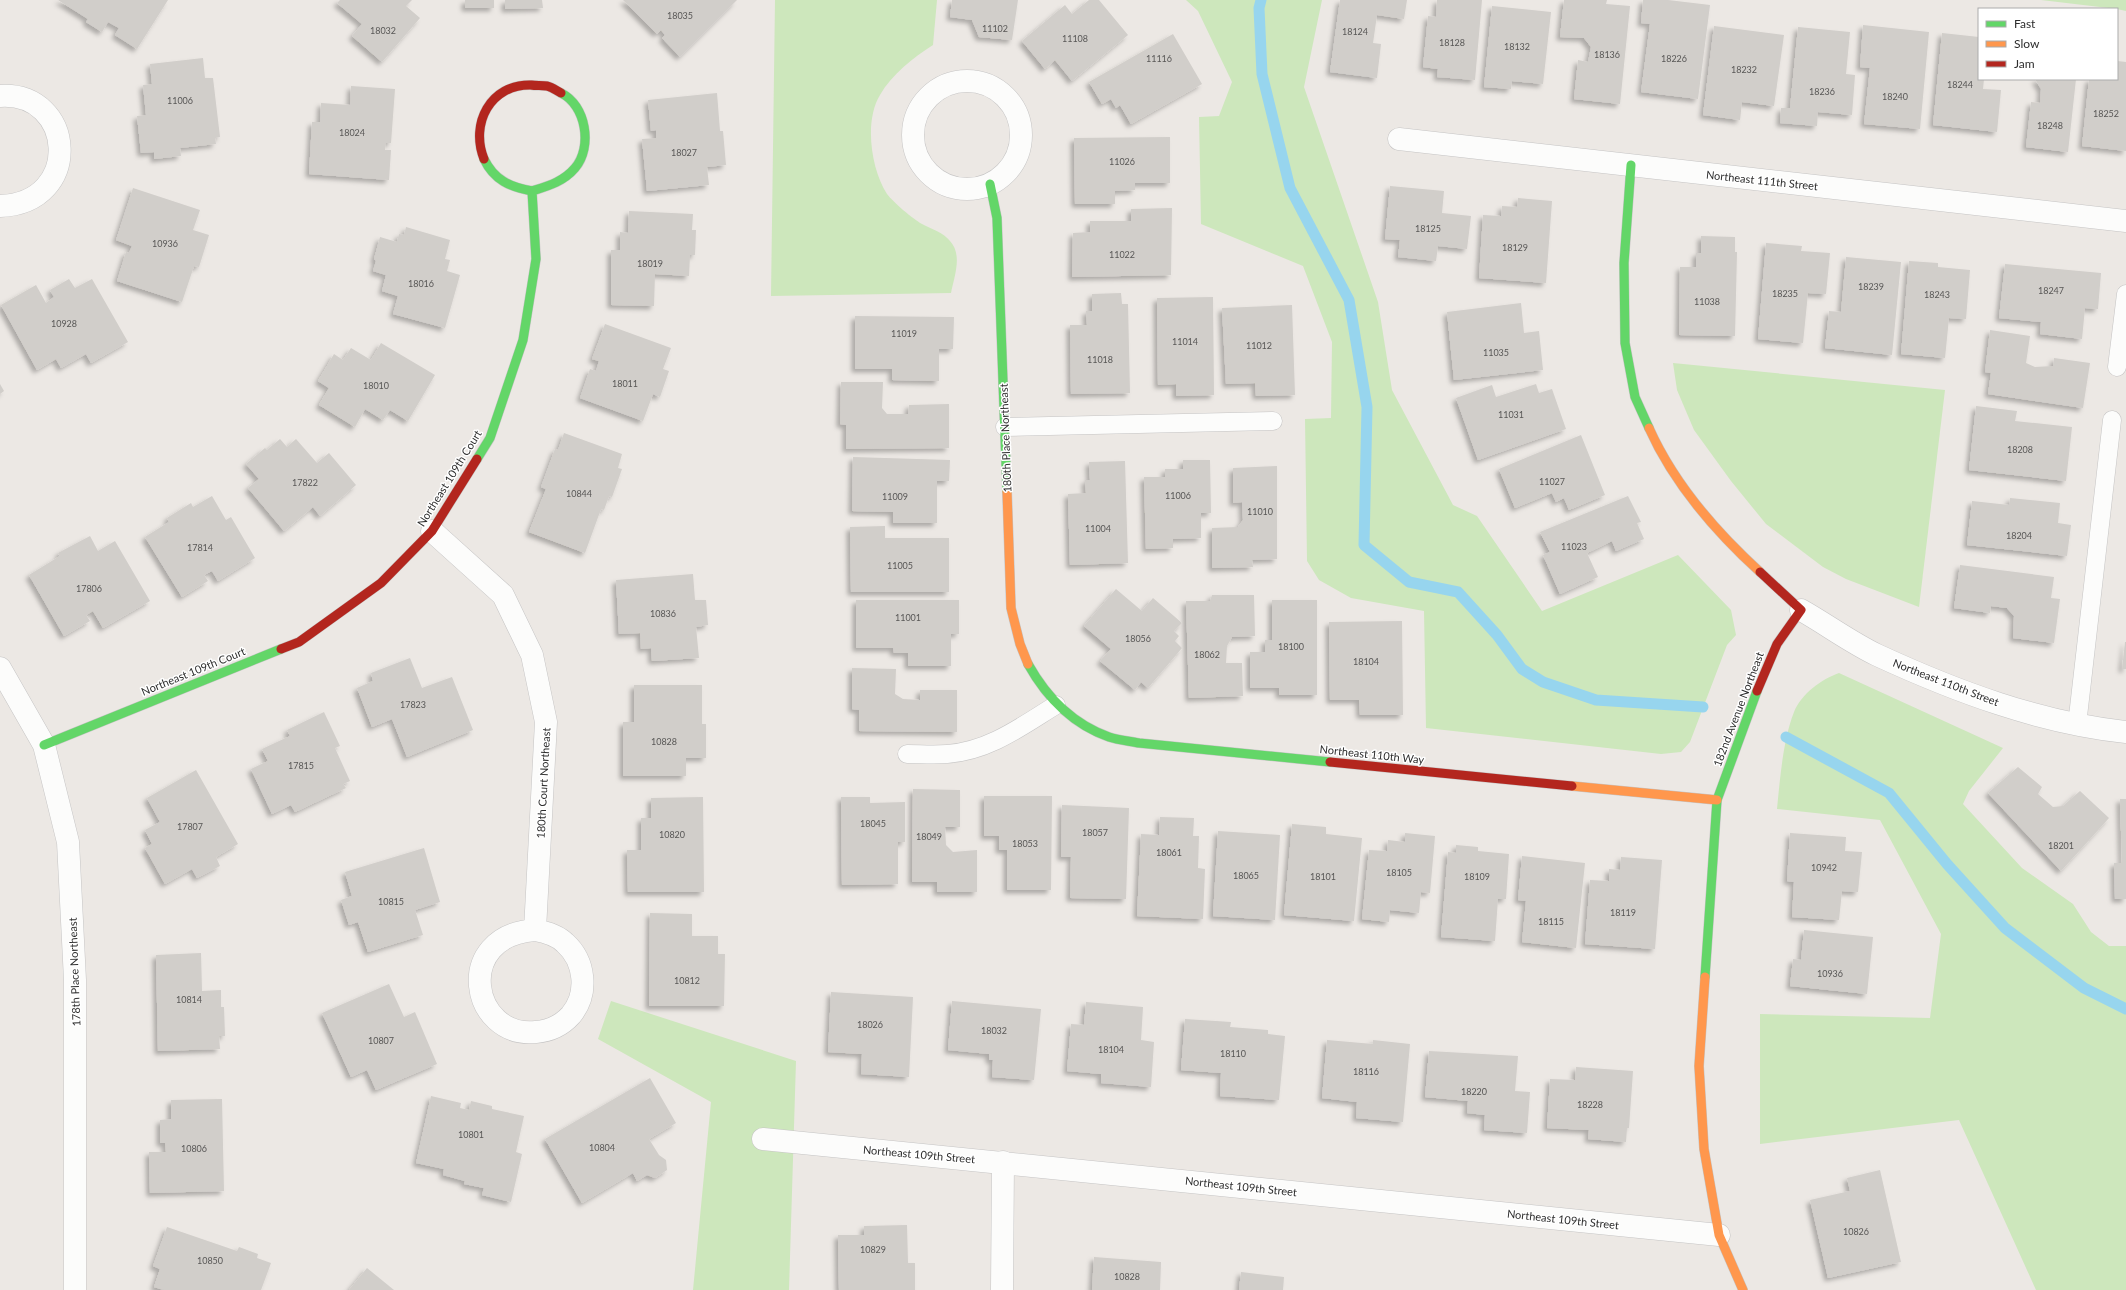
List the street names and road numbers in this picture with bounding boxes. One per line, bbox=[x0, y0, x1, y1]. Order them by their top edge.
street label: Northeast 111th Street bbox=[1705, 168, 1819, 192]
street label: 180th Place Northeast bbox=[997, 383, 1013, 493]
street label: Northeast 109th Court bbox=[414, 427, 484, 528]
street label: Northeast 109th Court bbox=[139, 644, 247, 698]
street label: 182nd Avenue Northeast bbox=[1710, 650, 1766, 768]
street label: Northeast 110th Street bbox=[1891, 656, 2001, 708]
street label: 180th Court Northeast bbox=[534, 727, 552, 839]
street label: Northeast 110th Way bbox=[1319, 742, 1425, 766]
street label: 178th Place Northeast bbox=[66, 917, 82, 1027]
street label: Northeast 109th Street bbox=[862, 1143, 976, 1165]
street label: Northeast 109th Street bbox=[1184, 1174, 1298, 1198]
street label: Northeast 109th Street bbox=[1506, 1207, 1620, 1231]

